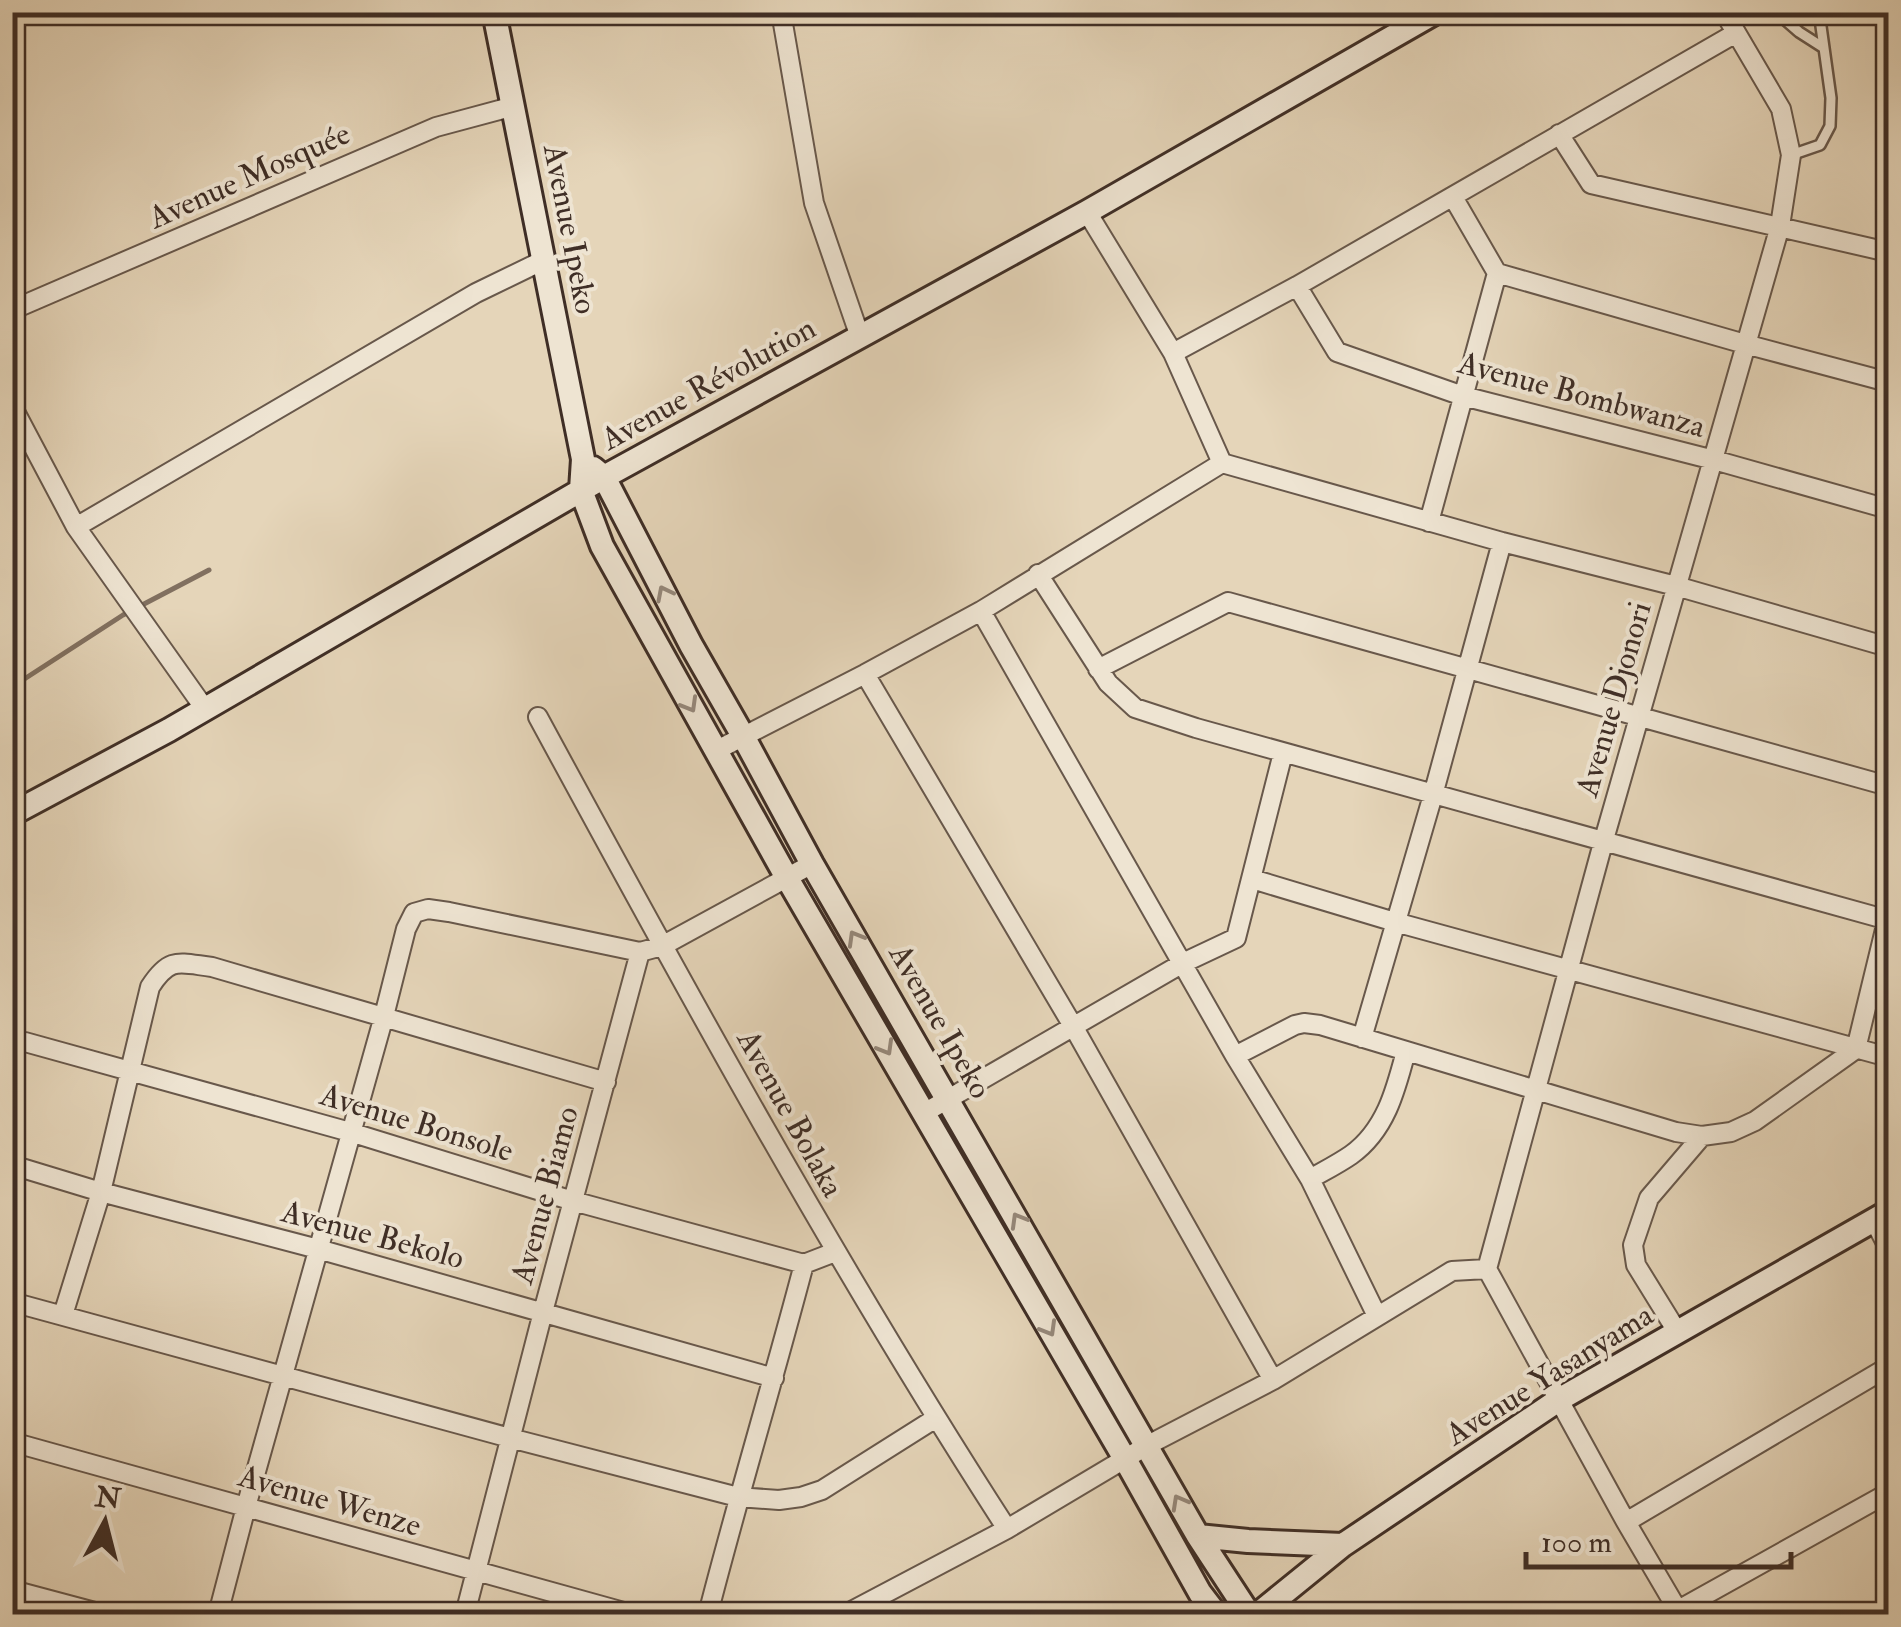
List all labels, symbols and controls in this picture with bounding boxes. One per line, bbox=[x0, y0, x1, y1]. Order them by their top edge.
street label: Avenue Mosquée bbox=[142, 114, 356, 239]
street label: Avenue Ipeko bbox=[534, 140, 606, 317]
street label: Avenue Révolution bbox=[593, 308, 823, 460]
street label: Avenue Bombwanza bbox=[1453, 343, 1710, 447]
one-way arrow bbox=[657, 585, 676, 603]
street label: Avenue Djonori bbox=[1567, 597, 1661, 802]
one-way arrow bbox=[678, 694, 697, 712]
one-way arrow bbox=[848, 931, 868, 949]
street label: Avenue Ipeko bbox=[879, 936, 1000, 1106]
street label: Avenue Bolaka bbox=[727, 1022, 853, 1205]
one-way arrow bbox=[874, 1037, 893, 1055]
street label: Avenue Bonsole bbox=[314, 1074, 518, 1171]
street label: Avenue Biamo bbox=[502, 1102, 588, 1289]
street label: Avenue Bekolo bbox=[276, 1191, 468, 1279]
one-way arrow bbox=[1011, 1213, 1030, 1231]
street label: Avenue Yasanyama bbox=[1438, 1295, 1661, 1455]
one-way arrow bbox=[1037, 1318, 1057, 1336]
street label: Avenue Wenze bbox=[233, 1456, 425, 1546]
north arrow bbox=[55, 1472, 155, 1572]
text: N bbox=[92, 1480, 123, 1518]
one-way arrow bbox=[1172, 1494, 1192, 1512]
scale bar bbox=[1526, 1507, 1791, 1569]
text: 100 m bbox=[1541, 1524, 1612, 1561]

